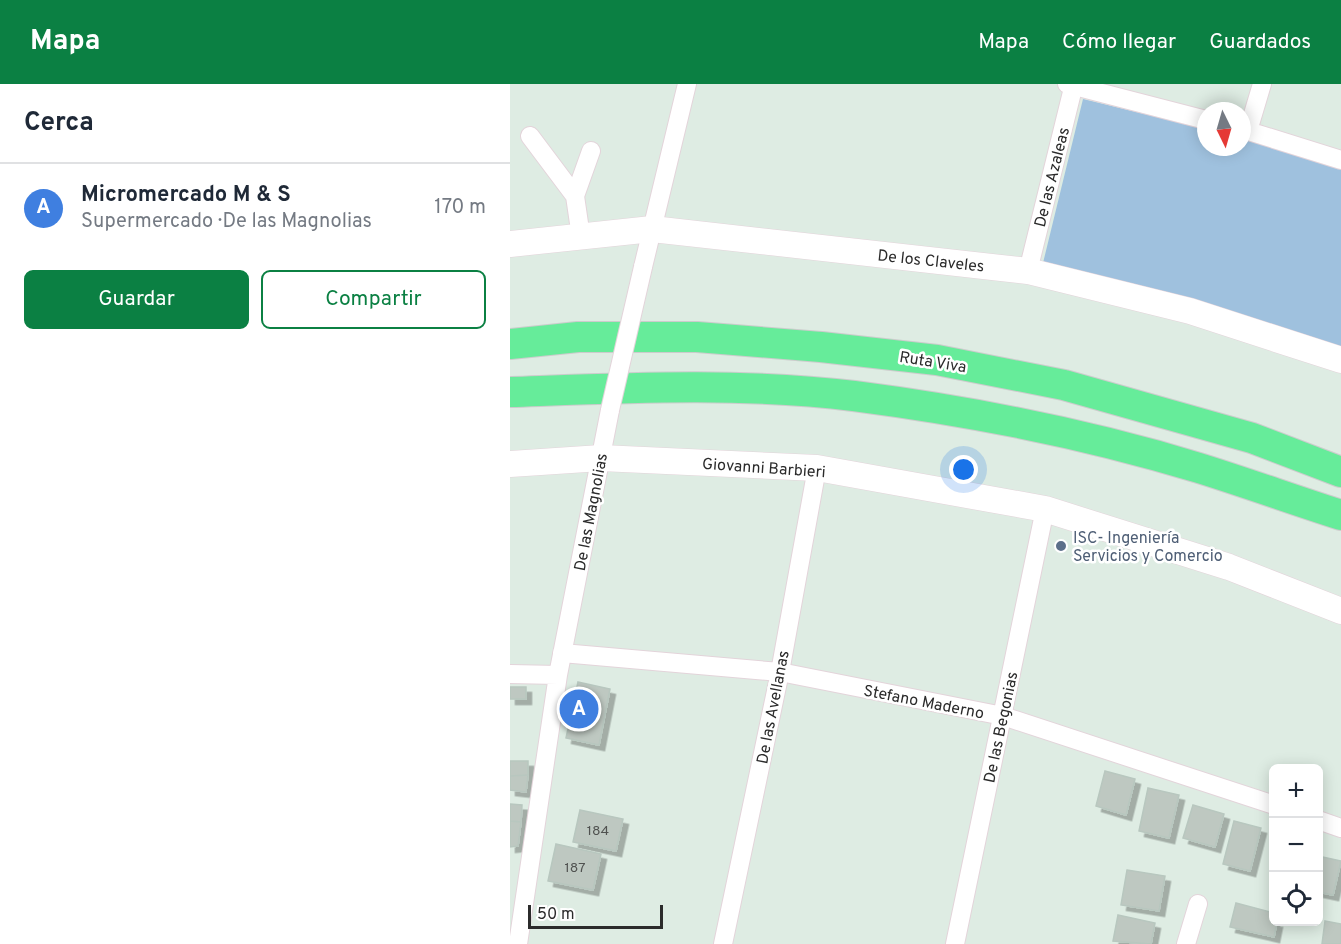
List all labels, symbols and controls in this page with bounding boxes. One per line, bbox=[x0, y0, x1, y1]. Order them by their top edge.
text: Mapa bbox=[30, 24, 100, 60]
text: Mapa bbox=[978, 29, 1029, 56]
text: Cómo llegar bbox=[1062, 29, 1176, 56]
text: Guardados bbox=[1209, 29, 1311, 56]
north arrow bbox=[1197, 102, 1251, 156]
text: Cerca bbox=[24, 107, 94, 140]
street label: De las Azaleas bbox=[1031, 125, 1075, 230]
text: Micromercado M & S bbox=[81, 182, 291, 209]
text: A bbox=[36, 195, 51, 221]
text: 170 m bbox=[434, 195, 486, 221]
text: Supermercado · De las Magnolias bbox=[81, 209, 372, 235]
street label: De los Claveles bbox=[876, 246, 985, 278]
button: Guardar bbox=[24, 270, 249, 329]
button: Compartir bbox=[261, 270, 486, 329]
street label: Ruta Viva bbox=[898, 348, 968, 378]
street label: De las Magnolias bbox=[571, 452, 613, 573]
street label: Giovanni Barbieri bbox=[701, 455, 826, 483]
your location bbox=[949, 455, 978, 484]
place label: ISC- Ingeniería Servicios y Comercio bbox=[1073, 529, 1223, 567]
marker: ISC- Ingeniería Servicios y Comercio bbox=[1054, 539, 1068, 553]
street label: De las Avellanas bbox=[753, 649, 795, 766]
street label: De las Begonias bbox=[980, 670, 1024, 785]
street label: Stefano Maderno bbox=[862, 681, 986, 724]
pin: A bbox=[560, 686, 598, 732]
map controls bbox=[1269, 764, 1323, 926]
button: + bbox=[1269, 764, 1323, 818]
button: − bbox=[1269, 818, 1323, 872]
house number: 184 bbox=[587, 823, 609, 840]
house number: 187 bbox=[565, 860, 585, 877]
button: locate bbox=[1269, 872, 1323, 926]
scale bar bbox=[528, 902, 663, 930]
text: 50 m bbox=[537, 905, 575, 925]

